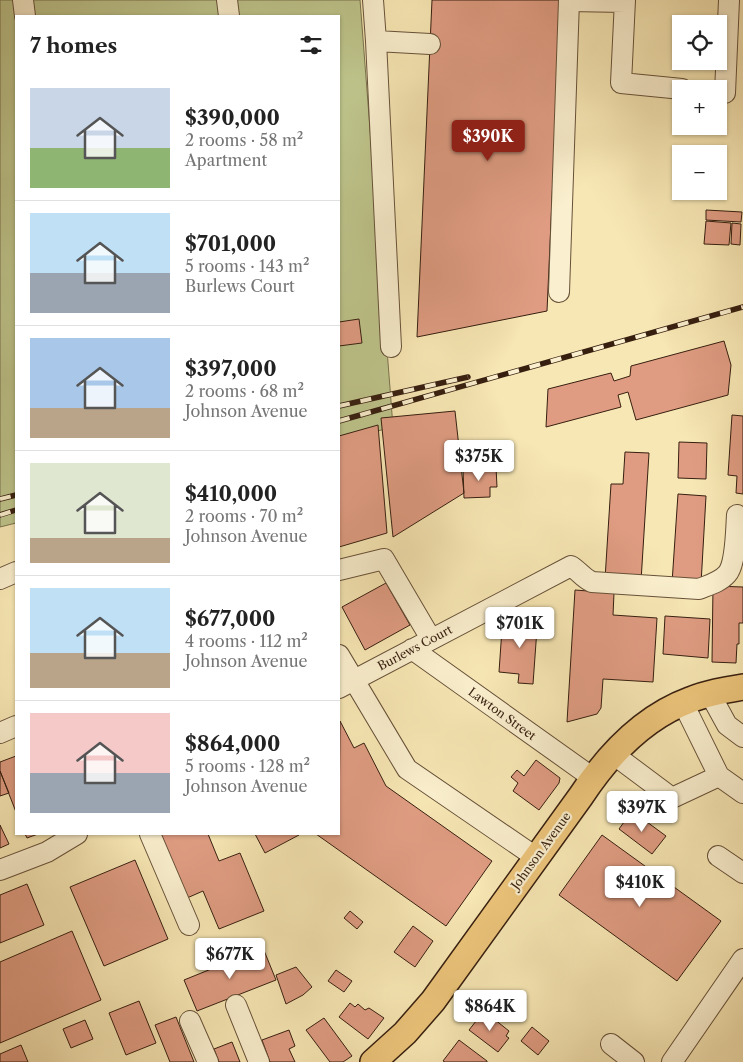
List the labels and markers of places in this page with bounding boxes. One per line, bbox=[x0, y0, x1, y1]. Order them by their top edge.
pin: $390K bbox=[453, 120, 523, 162]
pin: $375K bbox=[444, 440, 514, 482]
pin: $701K bbox=[485, 606, 555, 649]
pin: $397K bbox=[607, 790, 677, 833]
pin: $410K bbox=[605, 866, 675, 908]
pin: $677K bbox=[195, 938, 265, 980]
pin: $864K bbox=[455, 990, 525, 1032]

